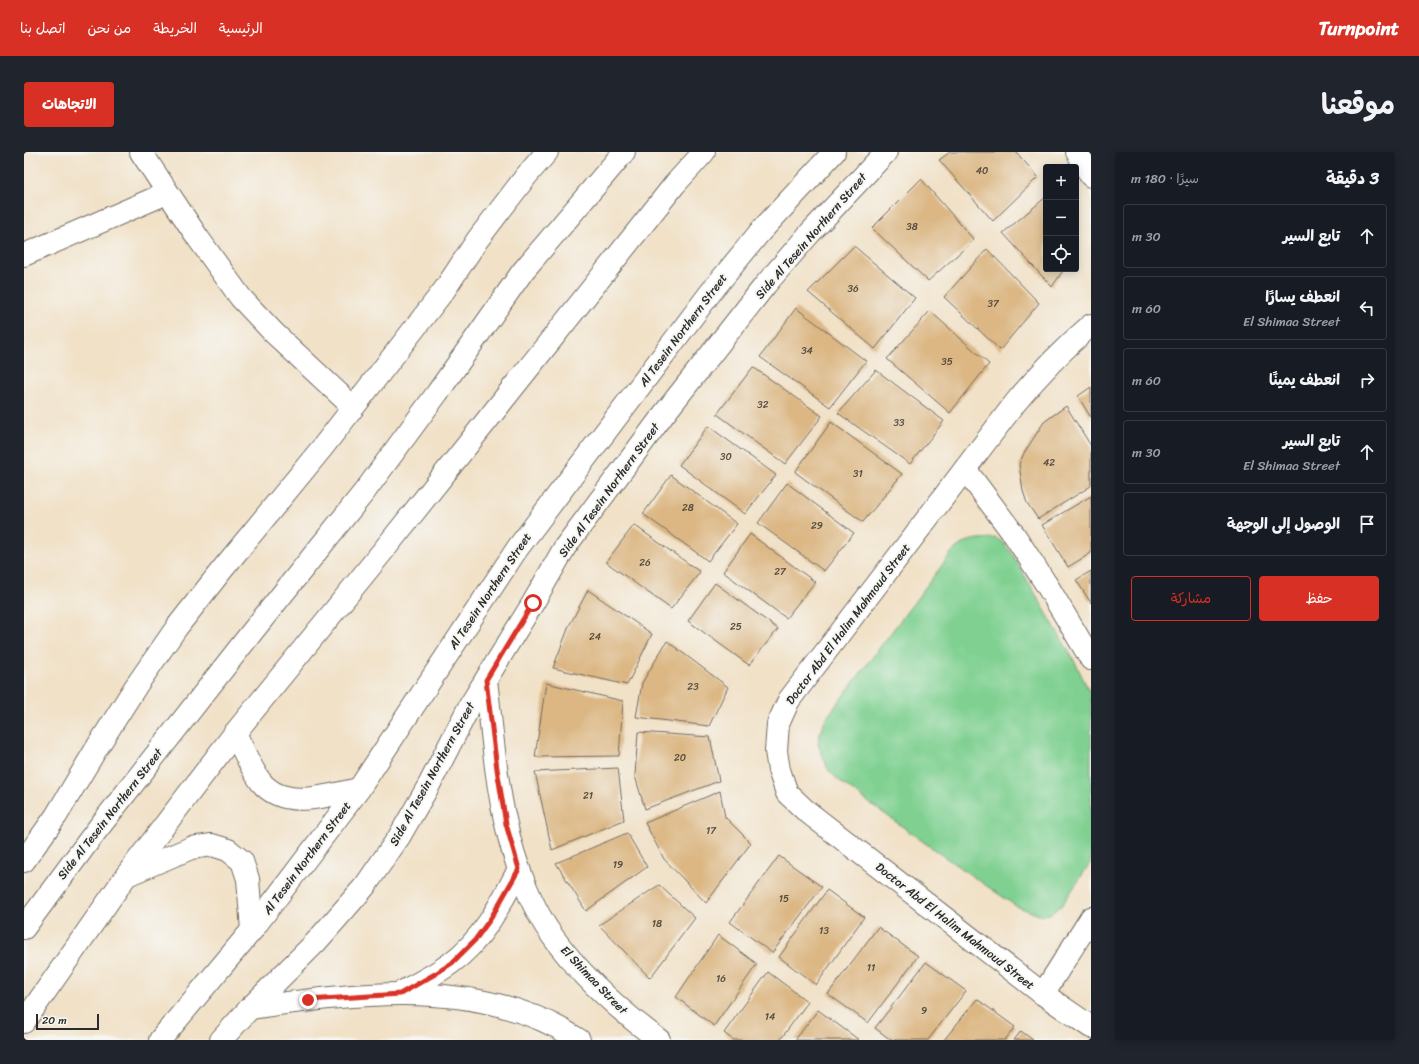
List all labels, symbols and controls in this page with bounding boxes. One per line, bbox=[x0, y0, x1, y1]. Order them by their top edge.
text: Turnpoint bbox=[1318, 12, 1399, 45]
text: اتصل بنا bbox=[20, 16, 66, 41]
text: من نحن bbox=[88, 16, 131, 41]
text: الخريطة bbox=[153, 16, 197, 41]
text: الرئيسية bbox=[219, 16, 263, 41]
text: موقعنا bbox=[1321, 80, 1395, 129]
button: الاتجاهات bbox=[24, 82, 114, 127]
house number: 40 bbox=[976, 162, 988, 180]
text: 3 دقيقة bbox=[1326, 163, 1379, 193]
map controls bbox=[1043, 164, 1079, 272]
button: + bbox=[1043, 164, 1079, 200]
street label: Side Al Tesein Northern Street bbox=[750, 167, 873, 304]
text: سيرًا · 180 m bbox=[1131, 167, 1199, 190]
button: − bbox=[1043, 200, 1079, 236]
house number: 38 bbox=[906, 218, 918, 236]
text: تابع السير bbox=[1283, 223, 1340, 249]
text: 30 m bbox=[1132, 225, 1161, 248]
icon: ahead bbox=[1356, 225, 1378, 247]
button: locate bbox=[1043, 236, 1079, 272]
street label: Al Tesein Northern Street bbox=[632, 269, 733, 392]
house number: 36 bbox=[847, 280, 859, 298]
text: انعطف يسارًا bbox=[1265, 284, 1340, 310]
house number: 37 bbox=[987, 295, 1000, 313]
text: 60 m bbox=[1132, 297, 1161, 320]
icon: left bbox=[1356, 297, 1378, 319]
text: El Shimaa Street bbox=[1243, 310, 1340, 333]
house number: 34 bbox=[801, 342, 813, 360]
house number: 35 bbox=[941, 353, 953, 371]
text: انعطف يمينًا bbox=[1269, 367, 1340, 393]
text: 60 m bbox=[1132, 369, 1161, 392]
icon: right bbox=[1356, 369, 1378, 391]
house number: 32 bbox=[757, 396, 769, 414]
house number: 33 bbox=[894, 414, 905, 432]
street label: Side Al Tesein Northern Street bbox=[552, 417, 666, 562]
text: تابع السير bbox=[1283, 428, 1340, 454]
text: 30 m bbox=[1132, 441, 1161, 464]
icon: ahead bbox=[1356, 441, 1378, 463]
house number: 30 bbox=[720, 448, 732, 466]
house number: 42 bbox=[1043, 454, 1055, 472]
text: El Shimaa Street bbox=[1243, 454, 1340, 477]
house number: 31 bbox=[853, 465, 863, 483]
house number: 28 bbox=[682, 499, 694, 517]
text: الوصول إلى الوجهة bbox=[1227, 511, 1340, 537]
icon: arrive bbox=[1356, 513, 1378, 535]
house number: 29 bbox=[811, 517, 823, 535]
street label: Al Tesein Northern Street bbox=[442, 528, 537, 655]
street label: Doctor Abd El Halim Mahmoud Street bbox=[780, 538, 916, 710]
house number: 26 bbox=[639, 554, 651, 572]
house number: 27 bbox=[774, 563, 787, 581]
button: مشاركة bbox=[1131, 576, 1251, 621]
button: حفظ bbox=[1259, 576, 1379, 621]
route start bbox=[524, 594, 542, 612]
house number: 25 bbox=[730, 618, 742, 636]
house number: 24 bbox=[589, 628, 601, 646]
house number: 23 bbox=[687, 678, 699, 696]
street label: Side Al Tesein Northern Street bbox=[383, 697, 481, 850]
street label: Side Al Tesein Northern Street bbox=[51, 742, 169, 885]
house number: 20 bbox=[674, 749, 686, 767]
house number: 21 bbox=[583, 787, 593, 805]
street label: Al Tesein Northern Street bbox=[256, 797, 357, 920]
house number: 17 bbox=[706, 822, 717, 840]
house number: 19 bbox=[613, 856, 623, 874]
street label: Doctor Abd El Halim Mahmoud Street bbox=[870, 857, 1040, 995]
house number: 15 bbox=[779, 890, 789, 908]
house number: 18 bbox=[652, 915, 662, 933]
house number: 13 bbox=[819, 922, 829, 940]
street label: El Shimaa Street bbox=[555, 940, 634, 1021]
house number: 11 bbox=[867, 959, 875, 977]
house number: 16 bbox=[716, 970, 726, 988]
route end bbox=[299, 991, 317, 1009]
house number: 9 bbox=[921, 1002, 927, 1020]
house number: 14 bbox=[765, 1008, 775, 1026]
text: 20 m bbox=[42, 1011, 67, 1030]
scale bar bbox=[36, 1012, 99, 1031]

